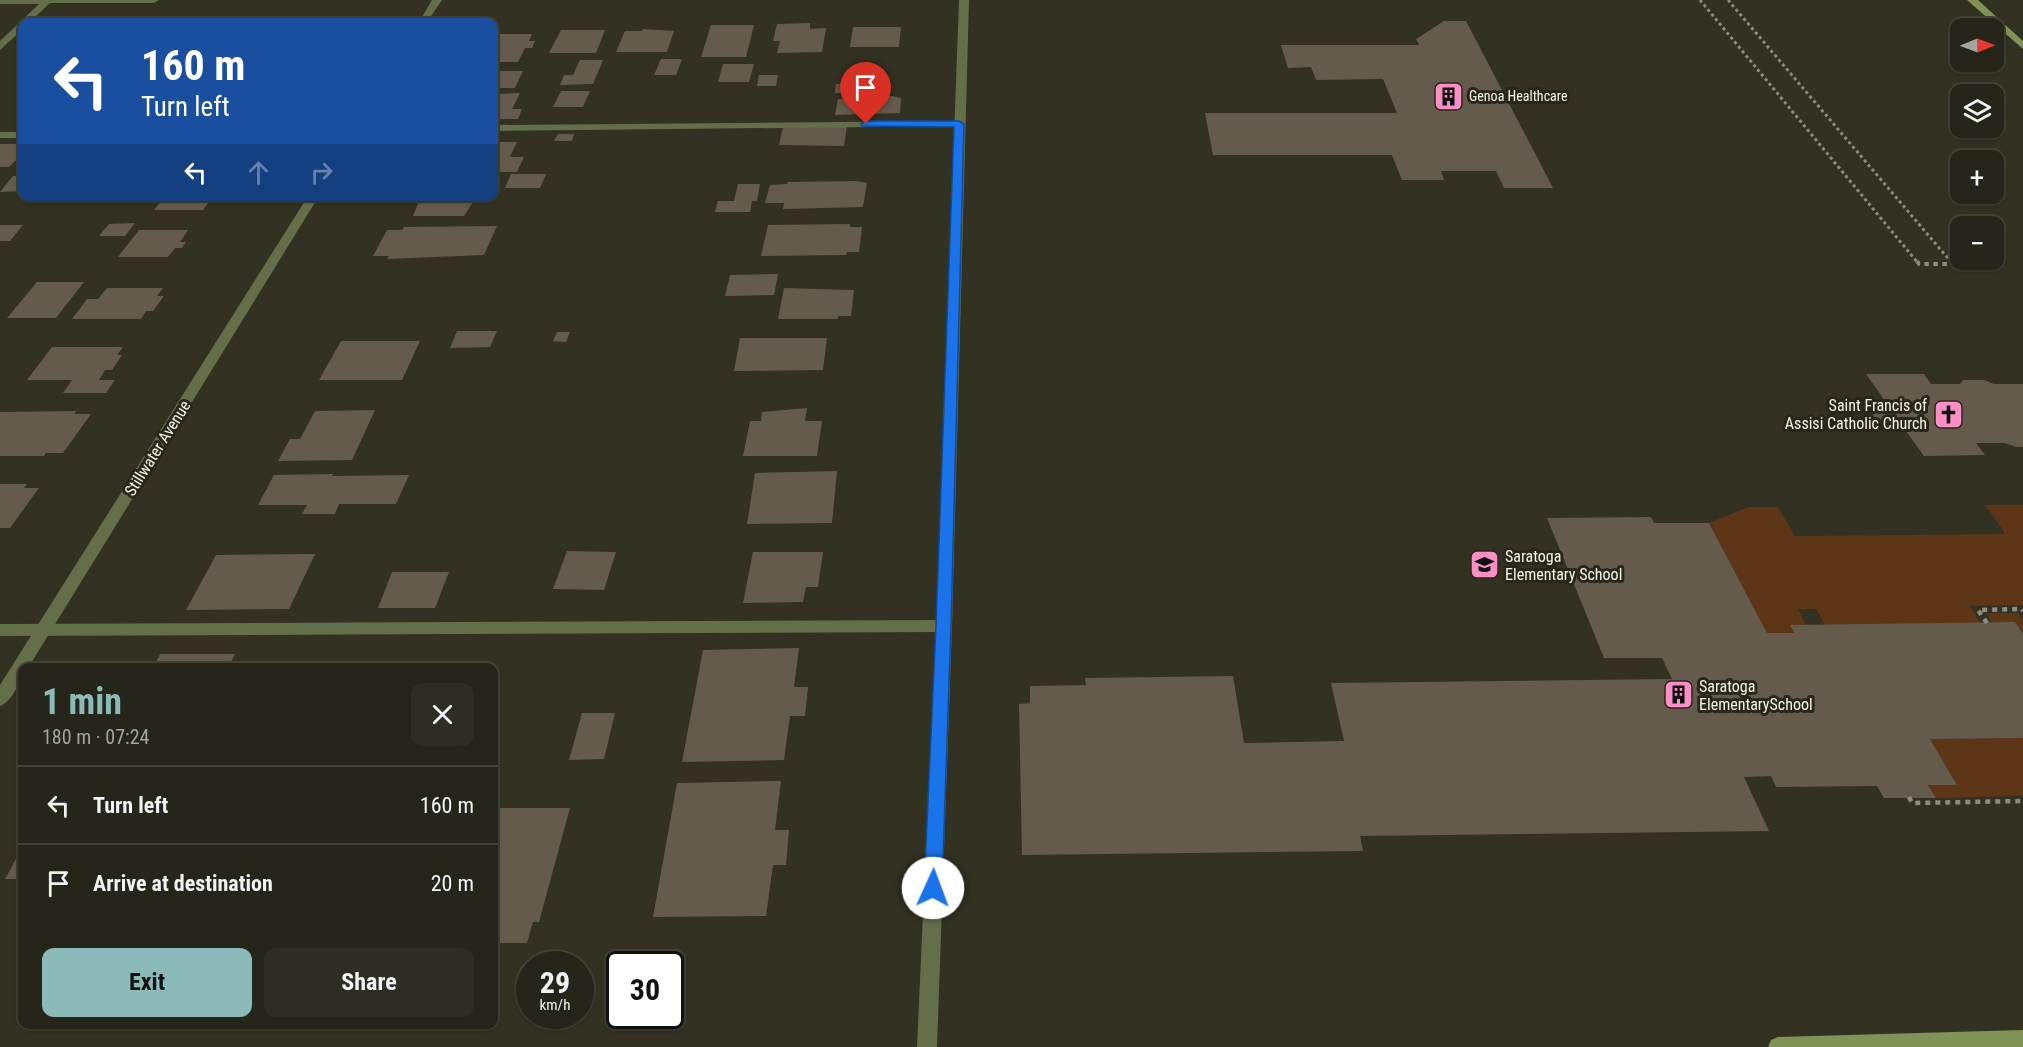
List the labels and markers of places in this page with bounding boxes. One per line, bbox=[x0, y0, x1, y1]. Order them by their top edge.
pin bbox=[840, 62, 891, 124]
building icon: Genoa Healthcare bbox=[1432, 80, 1464, 112]
place label: Genoa Healthcare bbox=[1469, 88, 1568, 104]
place label: Saint Francis of Assisi Catholic Church bbox=[1785, 396, 1927, 433]
church icon: Saint Francis of Assisi Catholic Church bbox=[1932, 398, 1964, 430]
place label: Saratoga Elementary School bbox=[1505, 547, 1622, 584]
school or university icon: Saratoga Elementary School bbox=[1468, 549, 1500, 581]
place label: Saratoga ElementarySchool bbox=[1699, 677, 1813, 714]
building icon: Saratoga ElementarySchool bbox=[1662, 679, 1694, 711]

